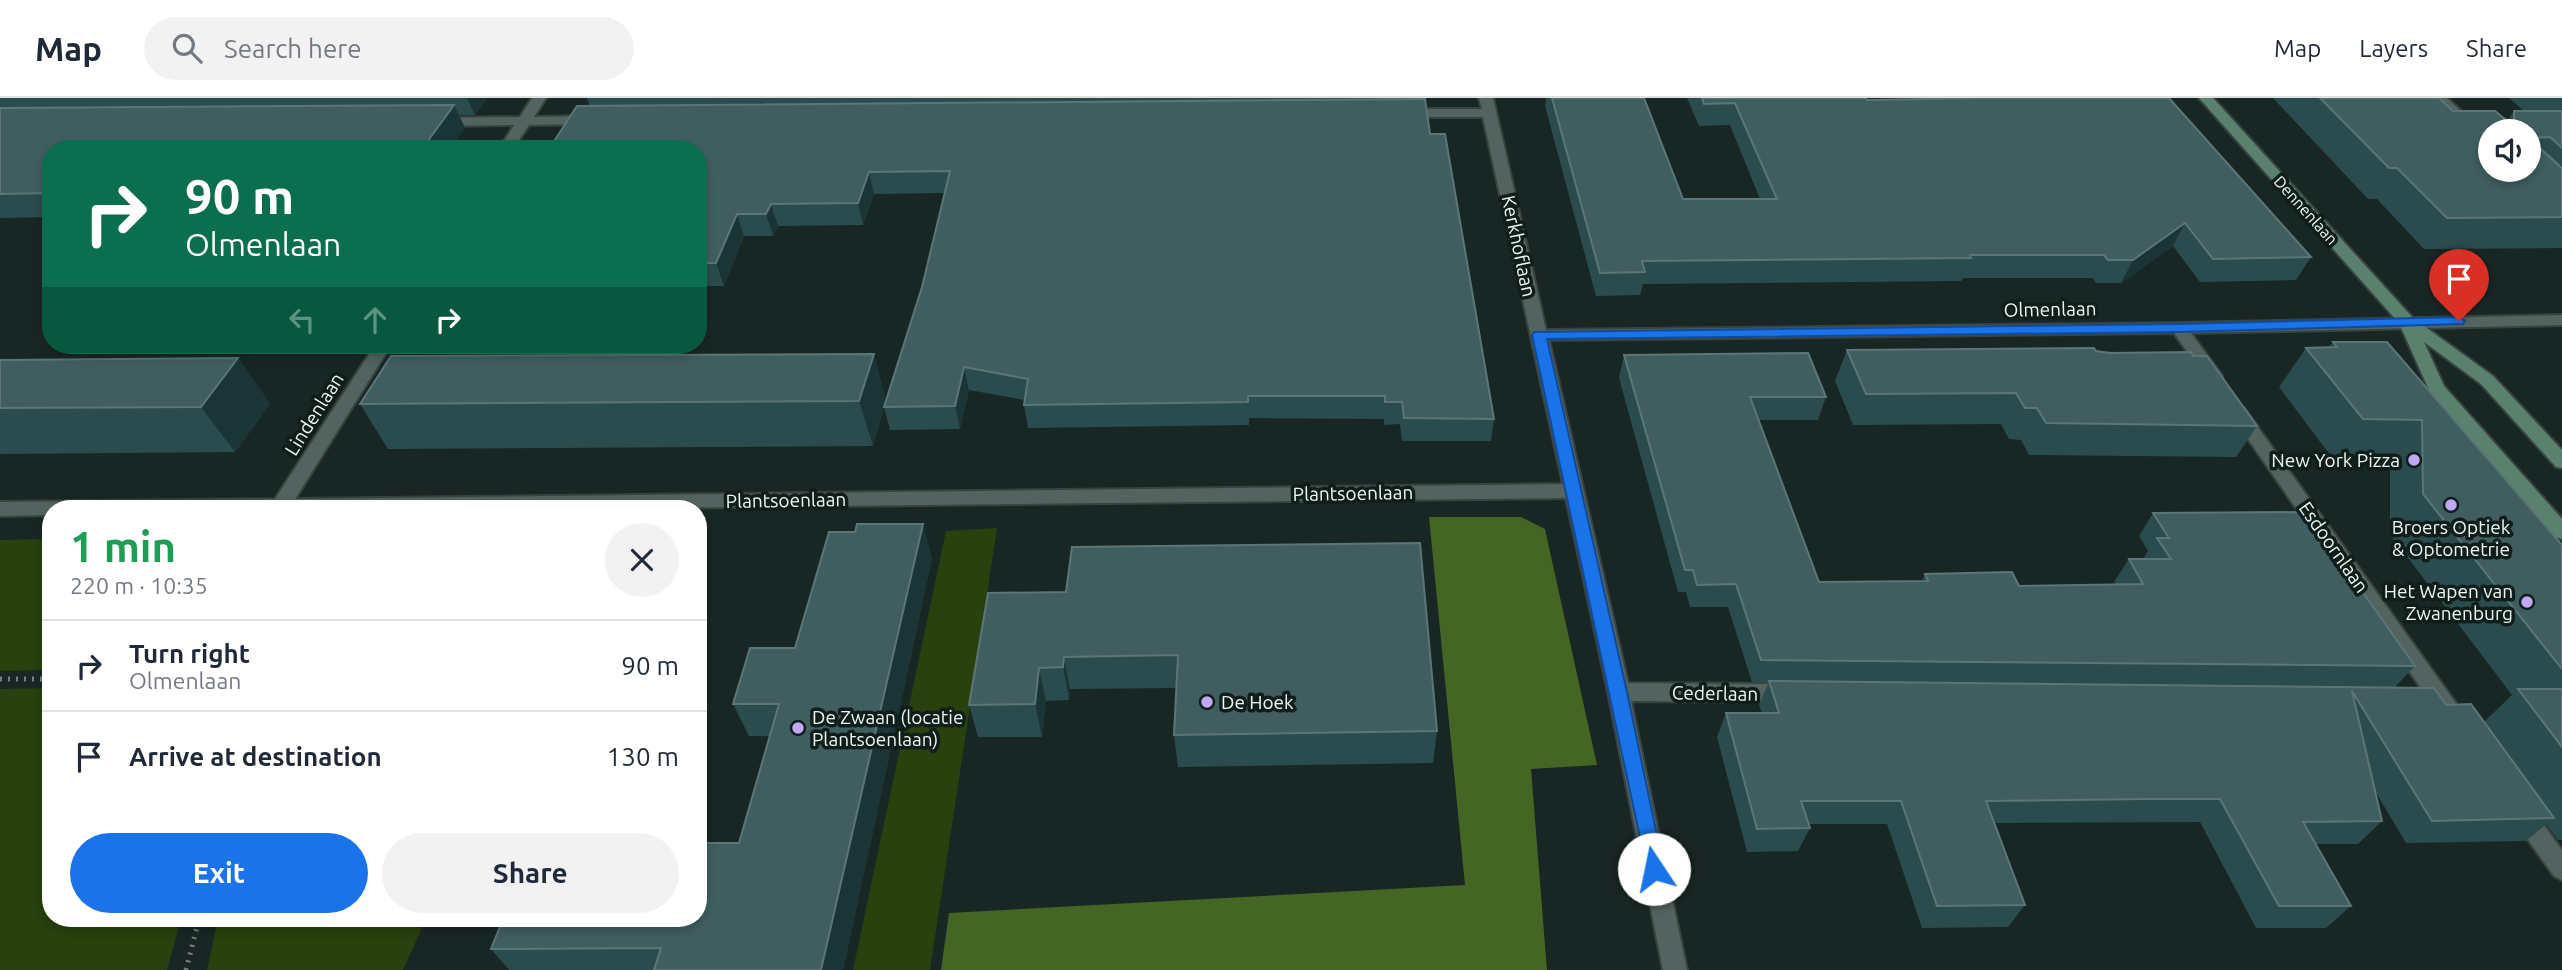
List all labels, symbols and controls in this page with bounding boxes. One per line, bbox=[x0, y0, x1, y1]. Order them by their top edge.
search box bbox=[144, 17, 634, 80]
icon: search bbox=[168, 29, 206, 67]
text: Map bbox=[35, 30, 102, 67]
text: Search here bbox=[224, 34, 362, 63]
text: Map bbox=[2274, 35, 2321, 62]
text: Layers bbox=[2359, 35, 2428, 62]
text: Share bbox=[2466, 35, 2527, 62]
map controls bbox=[2478, 119, 2541, 182]
button: sound bbox=[2478, 119, 2541, 182]
icon: right bbox=[70, 168, 161, 259]
text: 90 m bbox=[185, 168, 294, 223]
street label: Dennenlaan bbox=[2270, 172, 2342, 248]
street label: Kerkhoflaan bbox=[1498, 193, 1540, 299]
text: Olmenlaan bbox=[185, 226, 341, 262]
pin bbox=[2429, 249, 2489, 321]
icon: arrive bbox=[2440, 260, 2478, 298]
street label: Olmenlaan bbox=[2003, 297, 2097, 321]
icon: left bbox=[283, 301, 321, 339]
icon: ahead bbox=[356, 301, 394, 339]
icon: right bbox=[429, 301, 467, 339]
street label: Lindenlaan bbox=[280, 369, 348, 459]
place label: New York Pizza bbox=[2271, 449, 2400, 471]
marker: New York Pizza bbox=[2406, 452, 2422, 468]
street label: Plantsoenlaan bbox=[1293, 481, 1413, 505]
street label: Plantsoenlaan bbox=[726, 488, 846, 512]
street label: Esdoornlaan bbox=[2295, 497, 2373, 597]
marker: Broers Optiek & Optometrie bbox=[2443, 497, 2459, 513]
place label: Broers Optiek & Optometrie bbox=[2392, 516, 2511, 560]
text: 1 min bbox=[70, 523, 176, 570]
button: close bbox=[605, 523, 679, 597]
text: 220 m · 10:35 bbox=[70, 573, 208, 598]
place label: Het Wapen van Zwanenburg bbox=[2384, 580, 2513, 624]
marker: Het Wapen van Zwanenburg bbox=[2519, 594, 2535, 610]
text: Turn right bbox=[129, 639, 250, 668]
icon: right bbox=[70, 647, 108, 685]
text: 90 m bbox=[621, 651, 679, 680]
text: Olmenlaan bbox=[129, 668, 241, 693]
street label: Cederlaan bbox=[1672, 681, 1758, 705]
place label: De Hoek bbox=[1221, 691, 1294, 713]
marker: De Hoek bbox=[1199, 694, 1215, 710]
place label: De Zwaan (locatie Plantsoenlaan) bbox=[812, 706, 963, 750]
marker: De Zwaan (locatie Plantsoenlaan) bbox=[790, 720, 806, 736]
icon: arrive bbox=[70, 738, 108, 776]
text: Arrive at destination bbox=[129, 742, 382, 771]
text: 130 m bbox=[607, 742, 679, 771]
position arrow bbox=[1617, 832, 1691, 906]
button: Exit bbox=[70, 833, 368, 913]
button: Share bbox=[382, 833, 679, 913]

